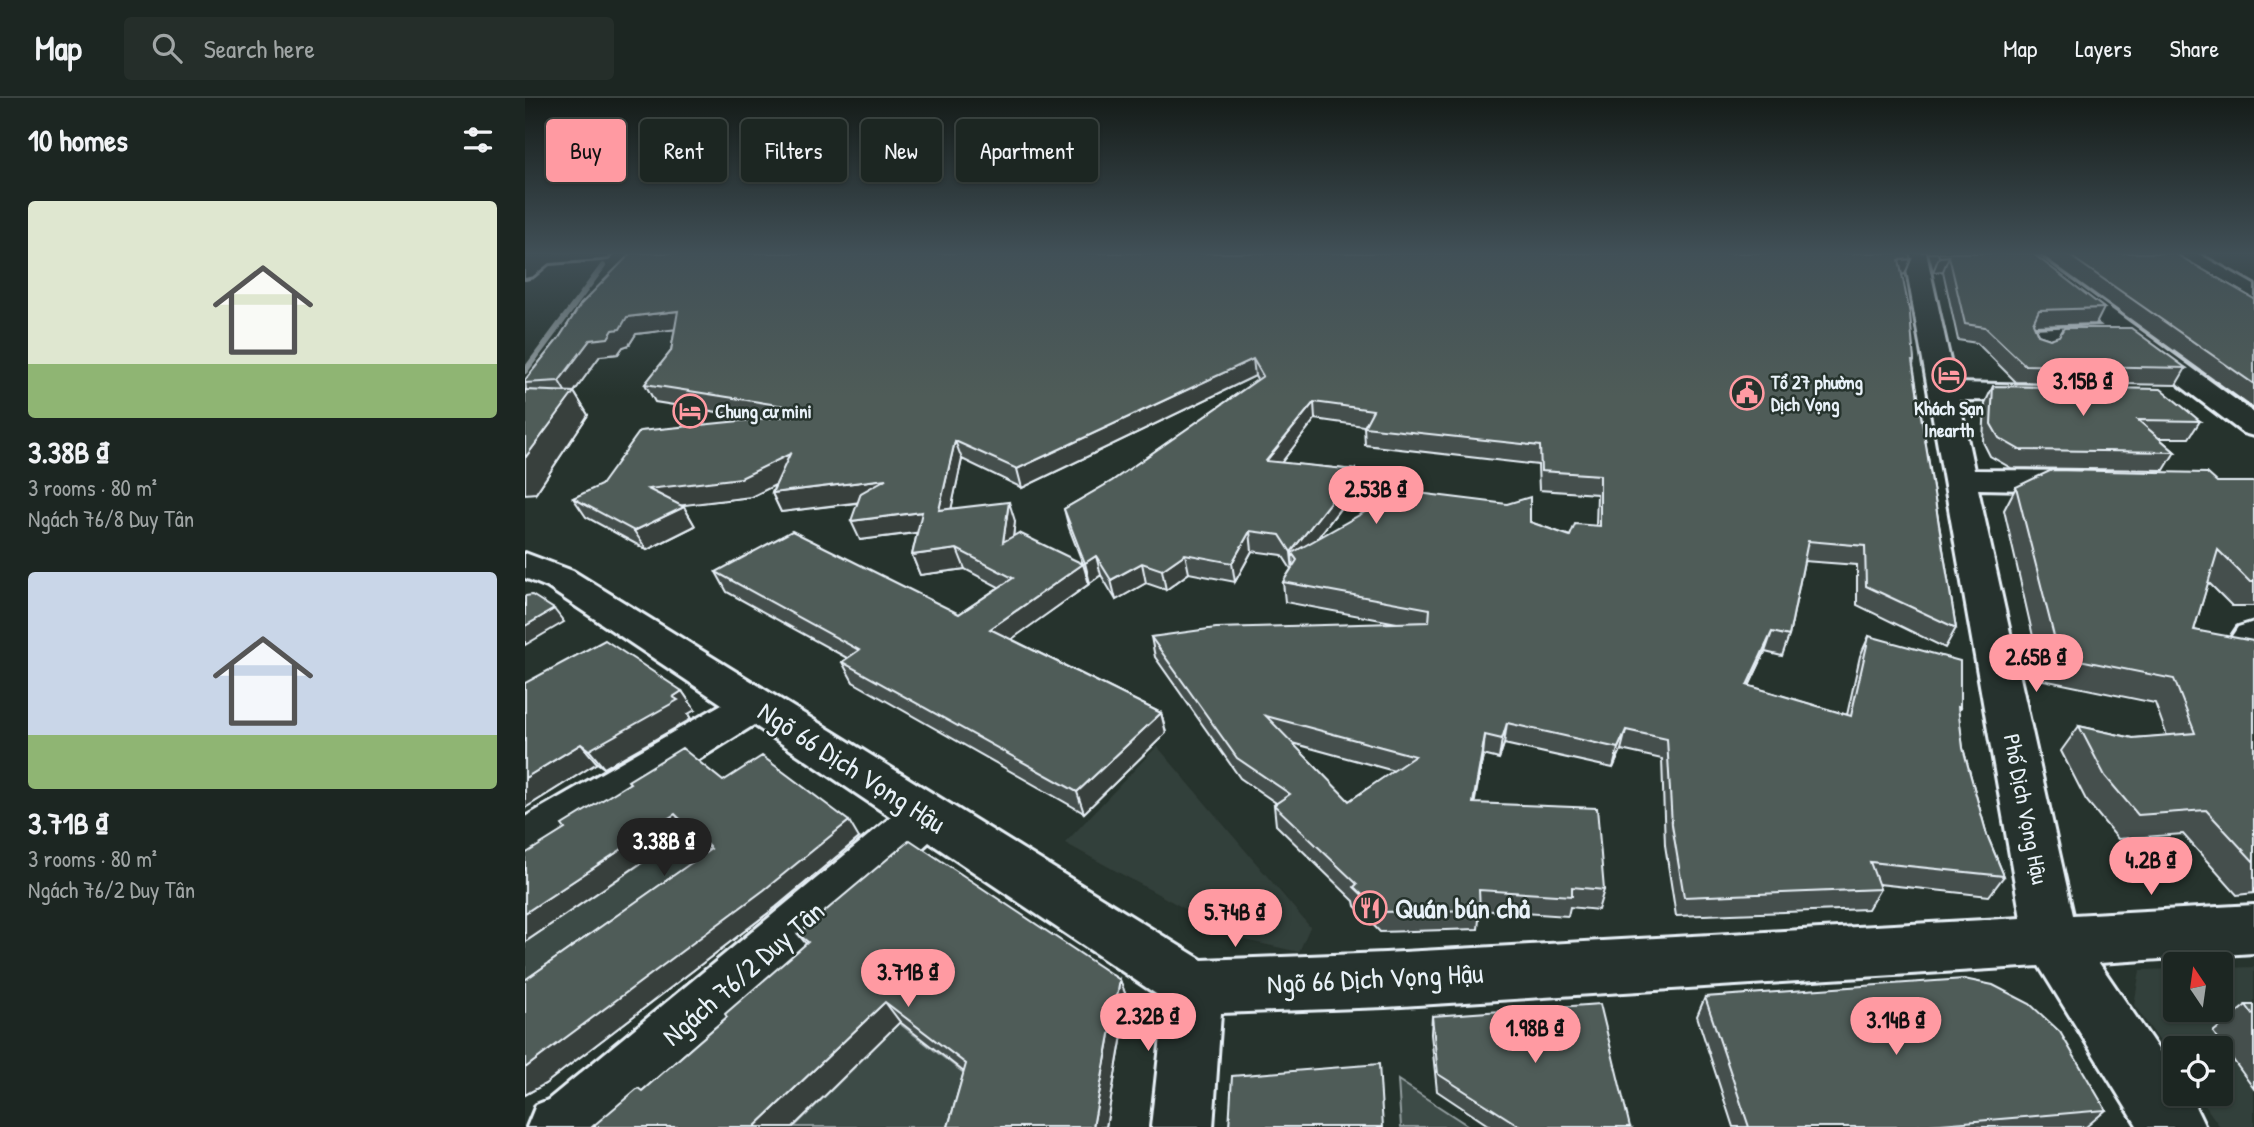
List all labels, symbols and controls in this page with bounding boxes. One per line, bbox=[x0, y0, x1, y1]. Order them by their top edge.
search box bbox=[124, 17, 614, 80]
text: Map bbox=[35, 26, 82, 70]
icon: search bbox=[148, 29, 186, 67]
text: Search here bbox=[204, 31, 315, 66]
text: Map bbox=[2003, 32, 2037, 64]
text: Layers bbox=[2075, 32, 2132, 64]
text: Share bbox=[2170, 32, 2219, 64]
chip: Buy bbox=[546, 119, 626, 182]
chip: Rent bbox=[640, 119, 727, 182]
chip: Filters bbox=[741, 119, 847, 182]
chip: New bbox=[861, 119, 942, 182]
chip: Apartment bbox=[956, 119, 1098, 182]
text: 10 homes bbox=[28, 120, 128, 160]
icon: filters bbox=[459, 121, 497, 159]
icon: home bbox=[200, 247, 326, 373]
hotel icon: Khách Sạn Inearth bbox=[1930, 356, 1968, 394]
pin: 3.15B ₫ bbox=[2018, 358, 2148, 418]
text: 3.15B ₫ bbox=[2053, 365, 2113, 396]
place label: Tổ 27 phường Dịch Vọng bbox=[1770, 369, 1864, 418]
public building icon: Tổ 27 phường Dịch Vọng bbox=[1728, 374, 1766, 412]
hotel icon: Chung cư mini bbox=[671, 392, 709, 430]
place label: Khách Sạn Inearth bbox=[1914, 395, 1984, 443]
place label: Chung cư mini bbox=[715, 398, 812, 425]
text: 3.38B ₫ bbox=[28, 432, 110, 472]
pin: 2.53B ₫ bbox=[1311, 466, 1441, 526]
text: 3 rooms · 80 m² bbox=[28, 472, 157, 503]
text: 2.53B ₫ bbox=[1345, 473, 1407, 504]
text: Ngách 76/8 Duy Tân bbox=[28, 503, 194, 534]
icon: home bbox=[200, 618, 326, 744]
pin: 2.65B ₫ bbox=[1971, 634, 2101, 694]
text: 2.65B ₫ bbox=[2005, 641, 2067, 672]
street label: Ngõ 66 Dịch Vọng Hậu bbox=[751, 692, 953, 842]
street label: Phố Dịch Vọng Hậu bbox=[1997, 731, 2056, 887]
text: 3.71B ₫ bbox=[28, 803, 109, 843]
pin: 3.38B ₫ bbox=[599, 818, 729, 878]
text: 3.38B ₫ bbox=[633, 825, 695, 856]
pin: 4.2B ₫ bbox=[2094, 838, 2208, 897]
text: 3 rooms · 80 m² bbox=[28, 843, 157, 874]
text: 4.2B ₫ bbox=[2125, 844, 2177, 875]
text: Ngách 76/2 Duy Tân bbox=[28, 874, 195, 905]
restaurant icon: Quán bún chả bbox=[1351, 889, 1389, 927]
place label: Quán bún chả bbox=[1395, 889, 1530, 927]
pin: 5.74B ₫ bbox=[1170, 890, 1300, 949]
street label: Ngách 76/2 Duy Tân bbox=[654, 892, 832, 1054]
text: 5.74B ₫ bbox=[1204, 896, 1266, 927]
pin: 3.71B ₫ bbox=[843, 950, 973, 1009]
north arrow bbox=[2163, 952, 2233, 1022]
map controls bbox=[2163, 952, 2233, 1106]
street label: Ngõ 66 Dịch Vọng Hậu bbox=[1266, 953, 1484, 1003]
text: 3.71B ₫ bbox=[877, 956, 939, 987]
pin: 2.32B ₫ bbox=[1083, 993, 1213, 1053]
pin: 3.14B ₫ bbox=[1831, 998, 1961, 1057]
text: 2.32B ₫ bbox=[1116, 1000, 1180, 1031]
text: 3.14B ₫ bbox=[1866, 1004, 1926, 1035]
pin: 1.98B ₫ bbox=[1470, 1006, 1600, 1065]
text: 1.98B ₫ bbox=[1506, 1012, 1564, 1043]
button: locate bbox=[2163, 1036, 2233, 1106]

